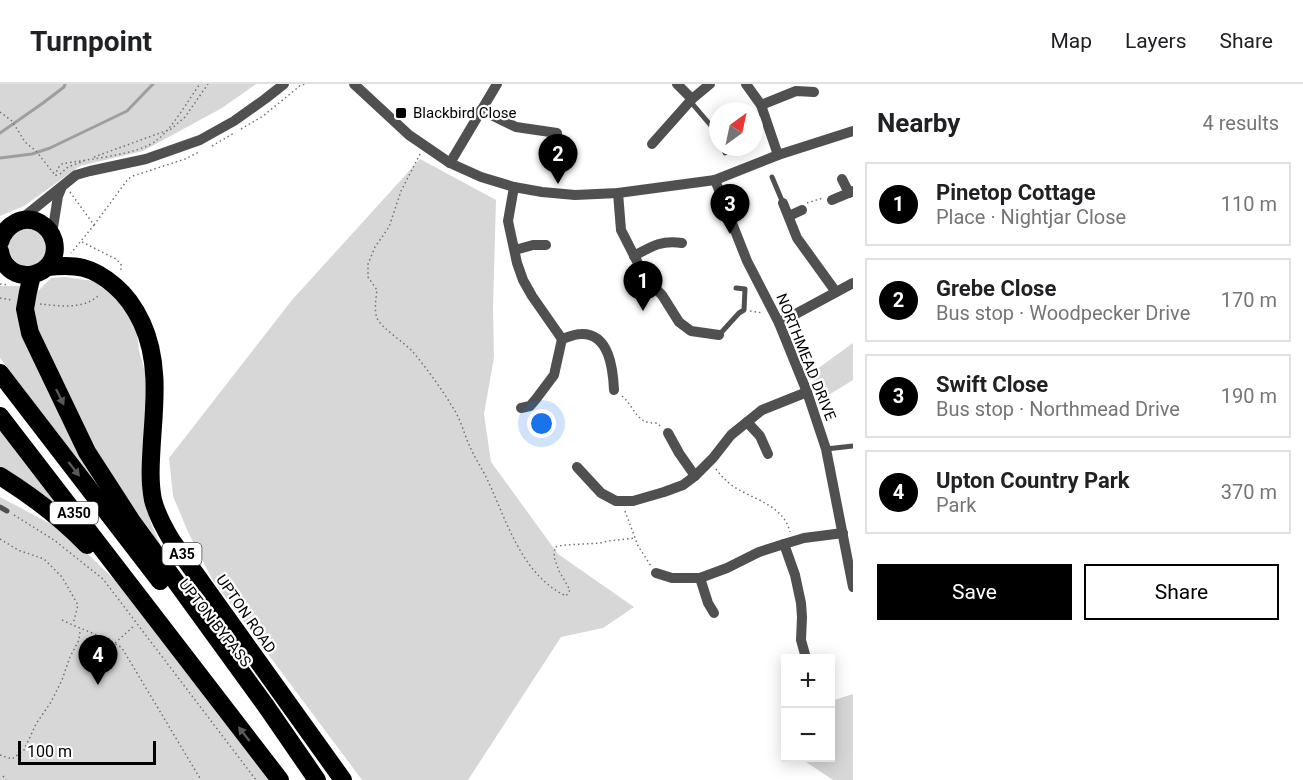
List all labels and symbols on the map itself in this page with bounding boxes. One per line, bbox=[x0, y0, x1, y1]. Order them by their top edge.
north arrow bbox=[709, 102, 763, 156]
place label: Blackbird Close bbox=[413, 104, 517, 122]
marker: Blackbird Close bbox=[394, 106, 408, 120]
pin: 2 bbox=[538, 135, 578, 184]
pin: 3 bbox=[710, 184, 750, 234]
pin: 1 bbox=[624, 262, 662, 311]
street label: NORTHMEAD DRIVE bbox=[772, 291, 840, 424]
one-way arrow bbox=[55, 388, 64, 405]
your location bbox=[527, 409, 556, 438]
one-way arrow bbox=[68, 462, 80, 477]
road number: A350 bbox=[50, 502, 98, 524]
road number: A35 bbox=[162, 543, 201, 565]
street label: UPTON ROAD bbox=[212, 571, 280, 657]
street label: UPTON BYPASS bbox=[175, 575, 255, 671]
pin: 4 bbox=[78, 636, 118, 685]
one-way arrow bbox=[238, 726, 250, 742]
scale bar bbox=[18, 738, 156, 766]

